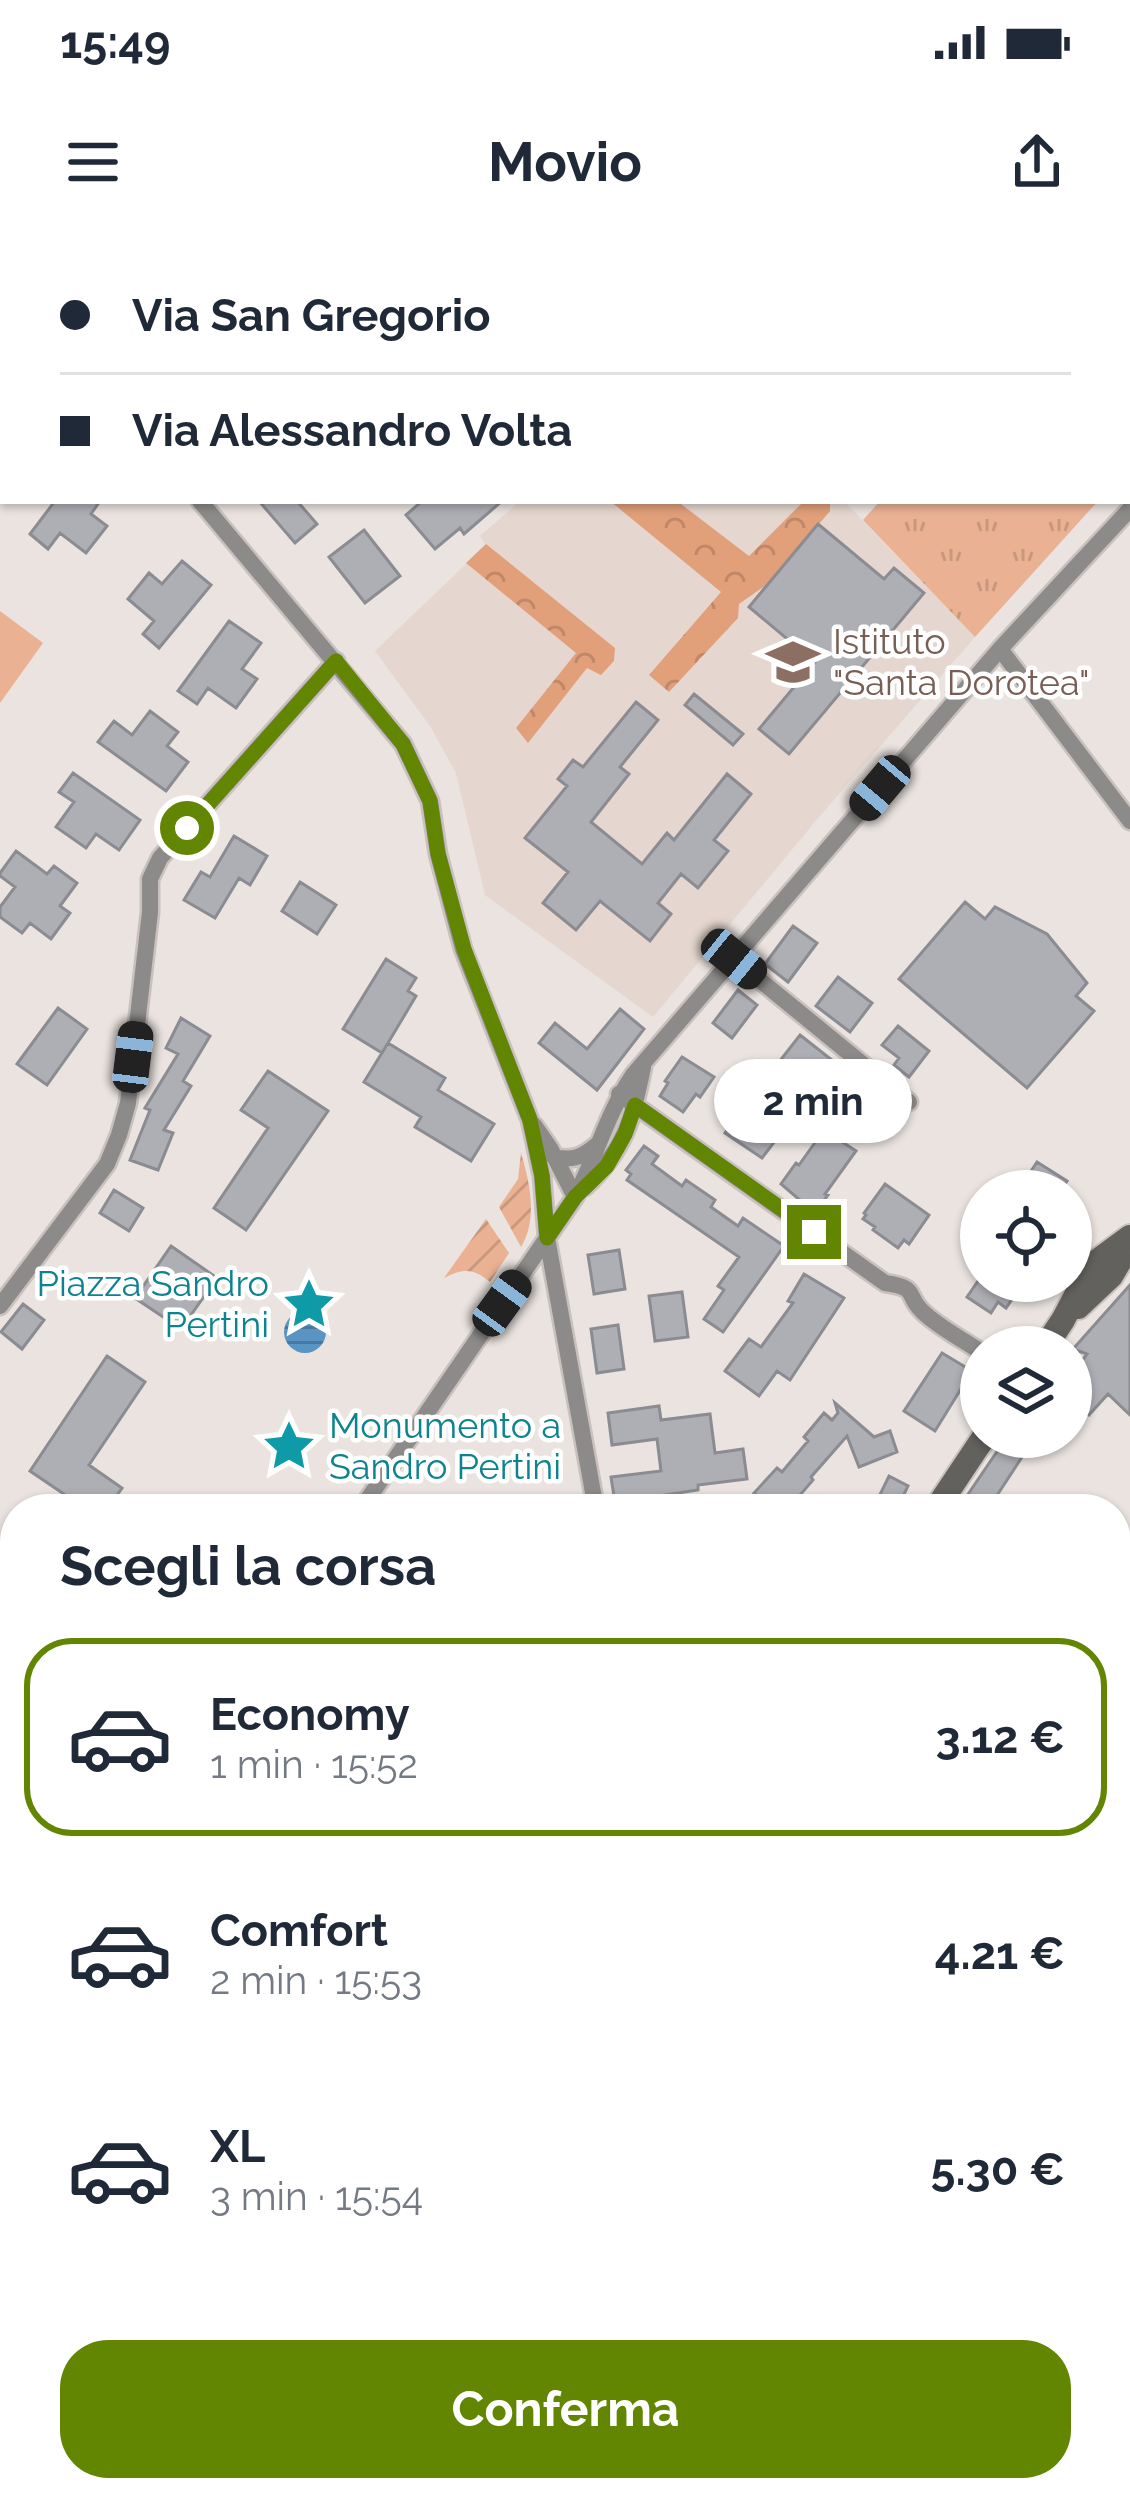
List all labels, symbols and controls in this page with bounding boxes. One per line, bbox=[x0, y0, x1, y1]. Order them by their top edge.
text: 15:49 bbox=[60, 16, 170, 69]
icon: menu bbox=[60, 129, 126, 195]
icon: share bbox=[1004, 129, 1070, 195]
text: Movio bbox=[488, 130, 642, 194]
text: Via San Gregorio bbox=[132, 289, 490, 342]
text: Via Alessandro Volta bbox=[132, 404, 572, 457]
place label: Istituto "Santa Dorotea" bbox=[833, 620, 1090, 703]
school or university icon: Istituto "Santa Dorotea" bbox=[764, 633, 822, 691]
car bbox=[843, 749, 917, 827]
route start bbox=[160, 801, 214, 855]
car bbox=[695, 922, 773, 996]
car bbox=[111, 1019, 155, 1095]
callout: 2 min bbox=[715, 1058, 913, 1142]
text: 2 min bbox=[762, 1078, 864, 1124]
map controls bbox=[960, 1170, 1092, 1458]
button: locate bbox=[960, 1170, 1092, 1302]
route end bbox=[787, 1205, 841, 1259]
place label: Piazza Sandro Pertini bbox=[37, 1262, 269, 1345]
car bbox=[466, 1263, 538, 1343]
place icon: Piazza Sandro Pertini bbox=[280, 1275, 338, 1333]
button: layers bbox=[960, 1326, 1092, 1458]
place label: Monumento a Sandro Pertini bbox=[329, 1404, 561, 1487]
place icon: Monumento a Sandro Pertini bbox=[260, 1417, 318, 1475]
text: Scegli la corsa bbox=[60, 1534, 436, 1598]
icon: car bbox=[66, 1683, 174, 1791]
text: Economy bbox=[210, 1688, 410, 1741]
text: 3.12 € bbox=[935, 1711, 1065, 1764]
text: 1 min · 15:52 bbox=[210, 1741, 418, 1787]
icon: car bbox=[66, 1899, 174, 2007]
text: Comfort bbox=[210, 1904, 388, 1957]
text: 4.21 € bbox=[935, 1927, 1065, 1980]
text: 2 min · 15:53 bbox=[210, 1957, 422, 2003]
icon: car bbox=[66, 2115, 174, 2223]
text: XL bbox=[210, 2120, 265, 2173]
text: 5.30 € bbox=[930, 2143, 1065, 2196]
text: 3 min · 15:54 bbox=[210, 2173, 423, 2219]
button: Conferma bbox=[60, 2340, 1071, 2478]

